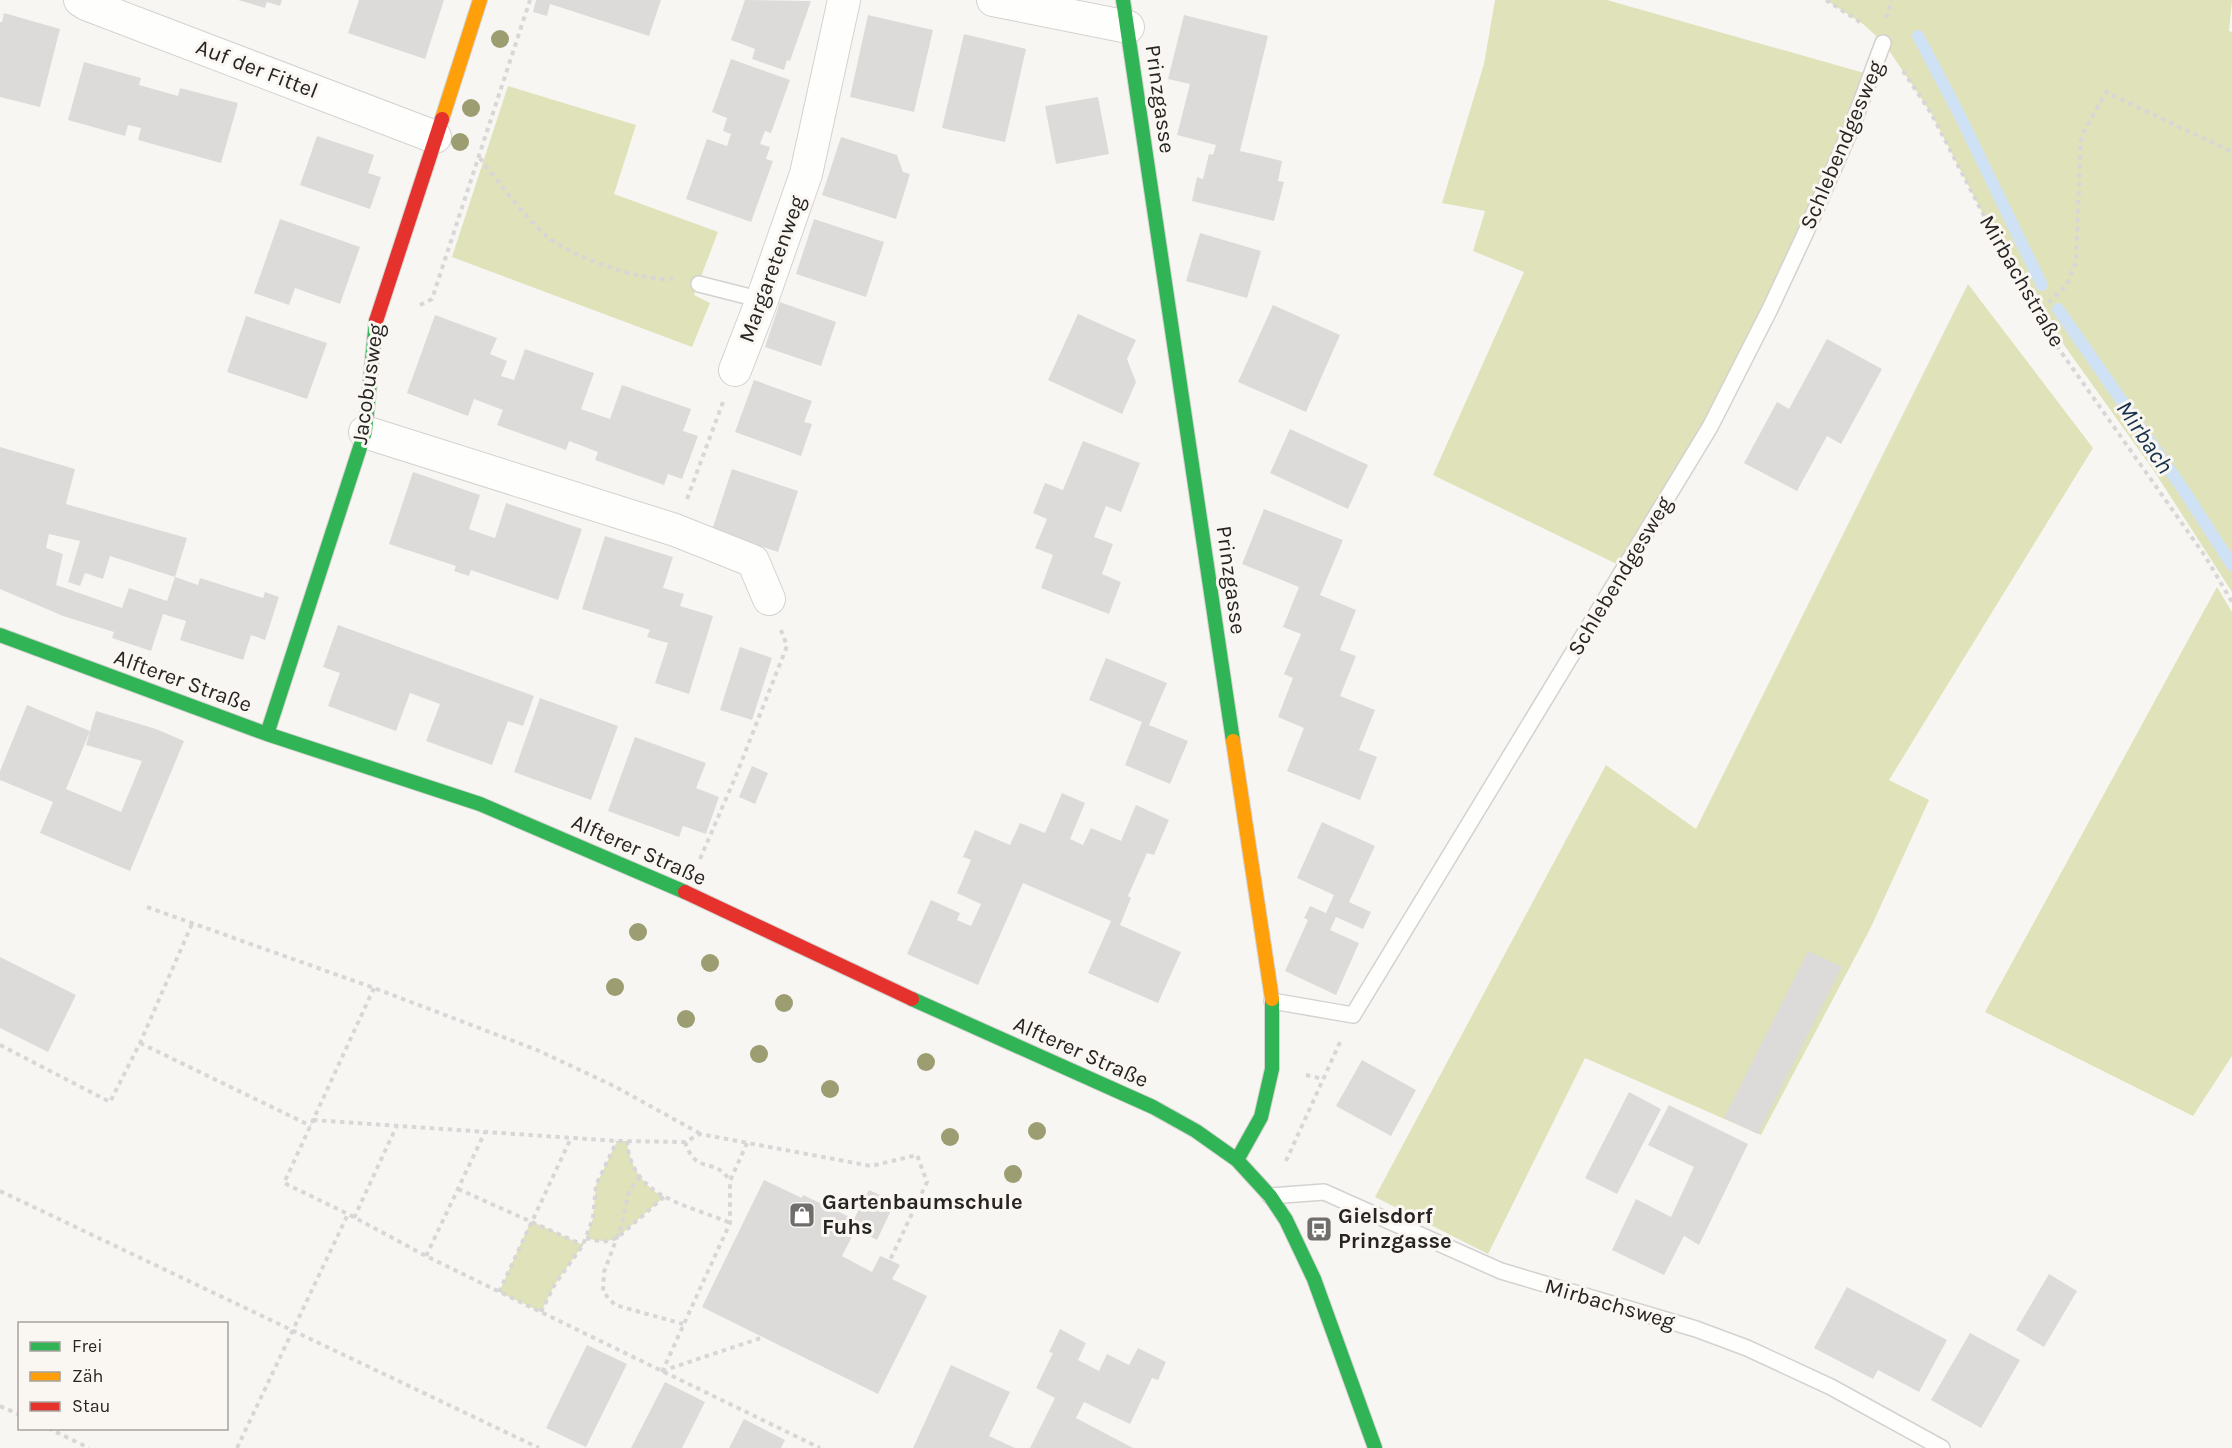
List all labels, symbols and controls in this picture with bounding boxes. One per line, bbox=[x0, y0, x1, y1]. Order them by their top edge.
street label: Auf der Fittel bbox=[192, 34, 322, 104]
street label: Prinzgasse bbox=[1140, 43, 1180, 155]
street label: Schlebendgesweg bbox=[1795, 56, 1890, 233]
street label: Margaretenweg bbox=[733, 191, 811, 346]
street label: Mirbachstraße bbox=[1974, 211, 2070, 351]
street label: Jacobusweg bbox=[347, 321, 389, 446]
water label: Mirbach bbox=[2110, 395, 2180, 479]
street label: Schlebendgesweg bbox=[1562, 491, 1678, 660]
street label: Prinzgasse bbox=[1211, 524, 1251, 636]
street label: Alfterer Straße bbox=[111, 644, 255, 718]
street label: Alfterer Straße bbox=[568, 809, 710, 891]
street label: Alfterer Straße bbox=[1010, 1011, 1152, 1093]
place label: Gartenbaumschule Fuhs bbox=[822, 1189, 1023, 1240]
shop icon: Gartenbaumschule Fuhs bbox=[787, 1200, 817, 1230]
place label: Gielsdorf Prinzgasse bbox=[1338, 1203, 1452, 1254]
bus stop icon: Gielsdorf Prinzgasse bbox=[1304, 1214, 1334, 1244]
street label: Mirbachsweg bbox=[1542, 1273, 1679, 1335]
legend bbox=[18, 1322, 228, 1430]
text: Frei bbox=[72, 1335, 103, 1357]
text: Zäh bbox=[72, 1365, 103, 1387]
text: Stau bbox=[72, 1395, 110, 1417]

